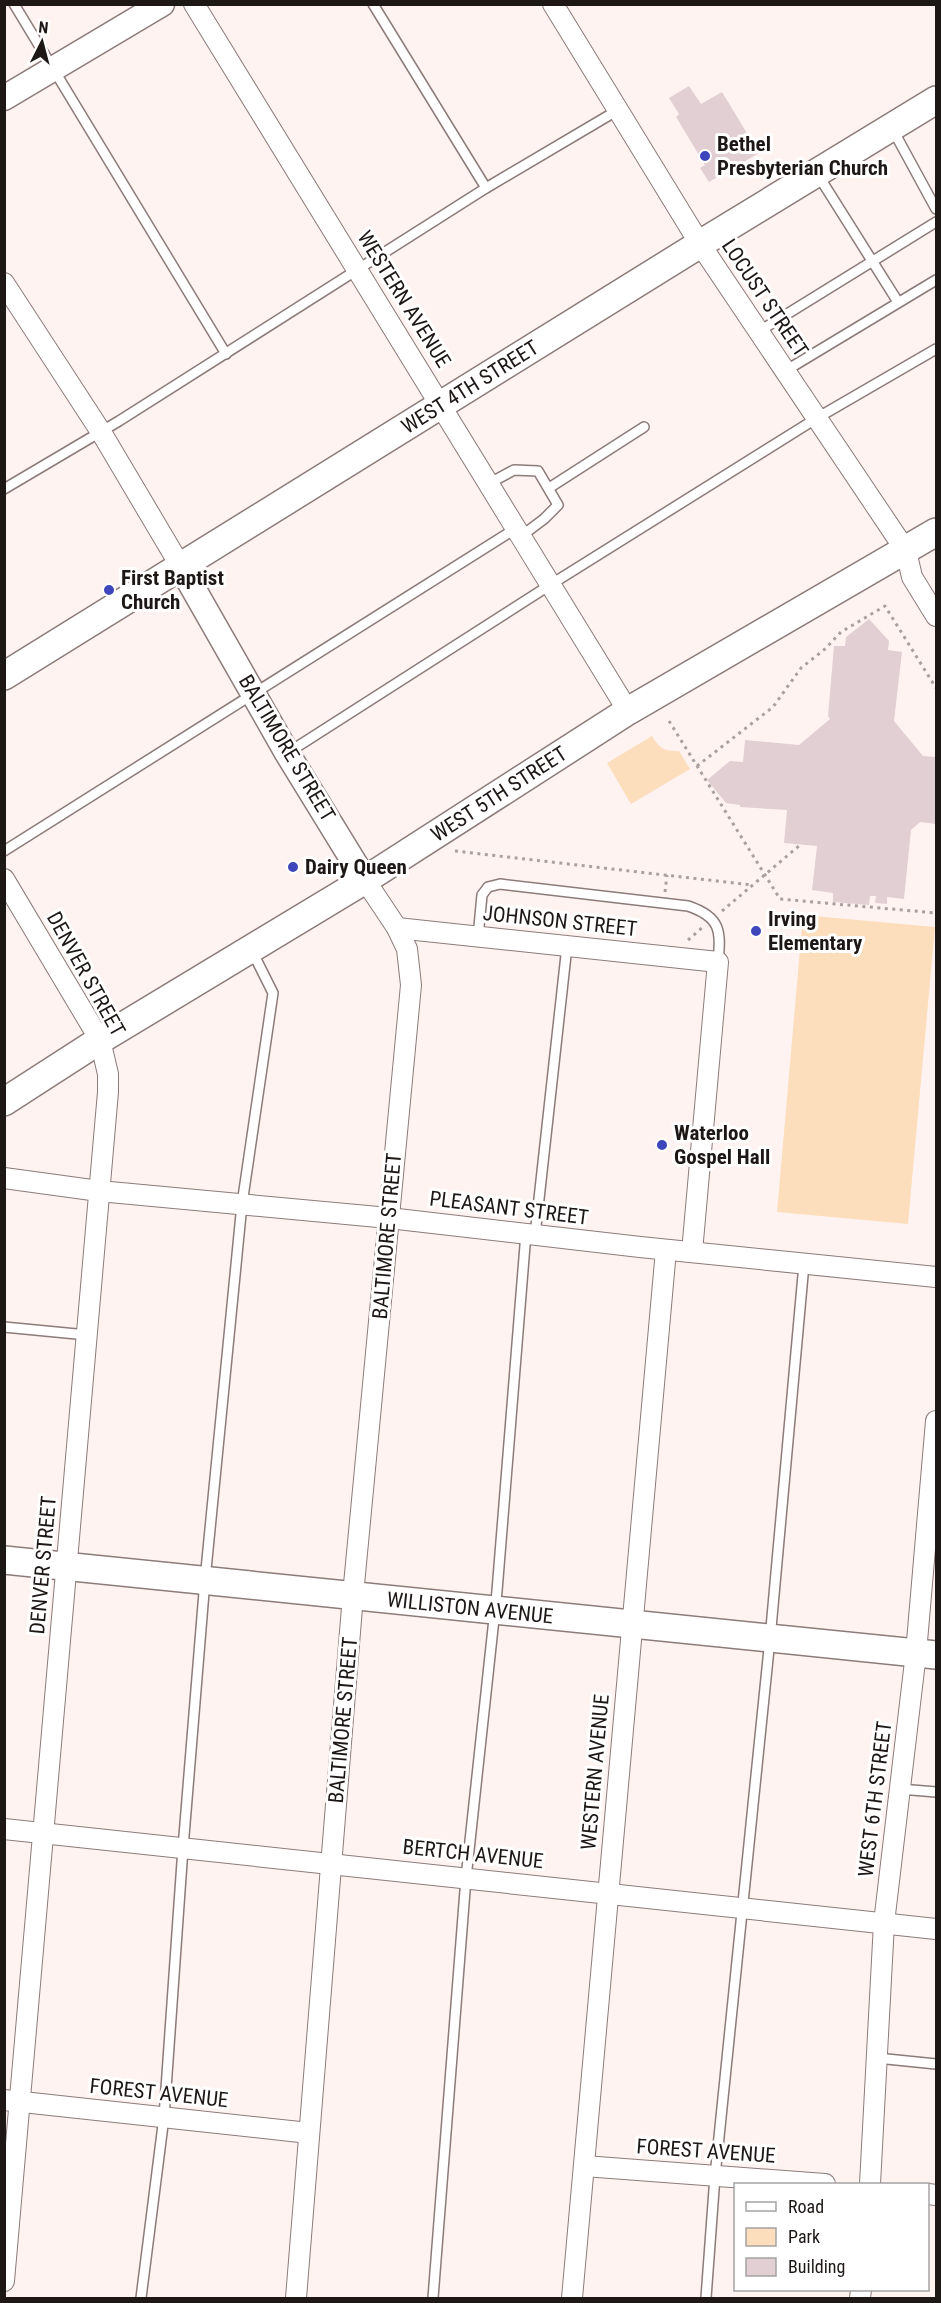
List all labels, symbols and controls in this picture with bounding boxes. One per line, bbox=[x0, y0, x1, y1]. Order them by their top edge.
north arrow bbox=[12, 12, 72, 72]
text: N bbox=[38, 18, 49, 38]
place label: Bethel Presbyterian Church bbox=[717, 132, 888, 180]
marker: Bethel Presbyterian Church bbox=[698, 149, 712, 163]
street label: WESTERN AVENUE bbox=[352, 226, 456, 372]
street label: LOCUST STREET bbox=[717, 235, 813, 361]
street label: WEST 4TH STREET bbox=[397, 335, 543, 439]
place label: First Baptist Church bbox=[121, 566, 224, 614]
marker: First Baptist Church bbox=[102, 583, 116, 597]
street label: BALTIMORE STREET bbox=[234, 670, 340, 826]
street label: WEST 5TH STREET bbox=[427, 741, 571, 847]
place label: Dairy Queen bbox=[305, 855, 407, 879]
marker: Dairy Queen bbox=[286, 860, 300, 874]
street label: JOHNSON STREET bbox=[482, 901, 638, 941]
place label: Irving Elementary bbox=[768, 907, 863, 955]
street label: DENVER STREET bbox=[42, 908, 130, 1040]
marker: Irving Elementary bbox=[749, 924, 763, 938]
place label: Waterloo Gospel Hall bbox=[674, 1121, 770, 1169]
marker: Waterloo Gospel Hall bbox=[655, 1138, 669, 1152]
street label: BALTIMORE STREET bbox=[368, 1152, 406, 1320]
street label: PLEASANT STREET bbox=[428, 1186, 590, 1230]
street label: DENVER STREET bbox=[25, 1495, 61, 1635]
street label: WILLISTON AVENUE bbox=[386, 1587, 554, 1629]
street label: BALTIMORE STREET bbox=[324, 1636, 362, 1804]
street label: WESTERN AVENUE bbox=[576, 1693, 614, 1851]
street label: WEST 6TH STREET bbox=[854, 1720, 896, 1878]
street label: BERTCH AVENUE bbox=[401, 1835, 545, 1873]
street label: FOREST AVENUE bbox=[89, 2074, 229, 2112]
street label: FOREST AVENUE bbox=[636, 2134, 776, 2168]
legend bbox=[734, 2183, 929, 2291]
text: Road bbox=[788, 2196, 824, 2217]
text: Park bbox=[788, 2226, 820, 2247]
text: Building bbox=[788, 2256, 845, 2277]

